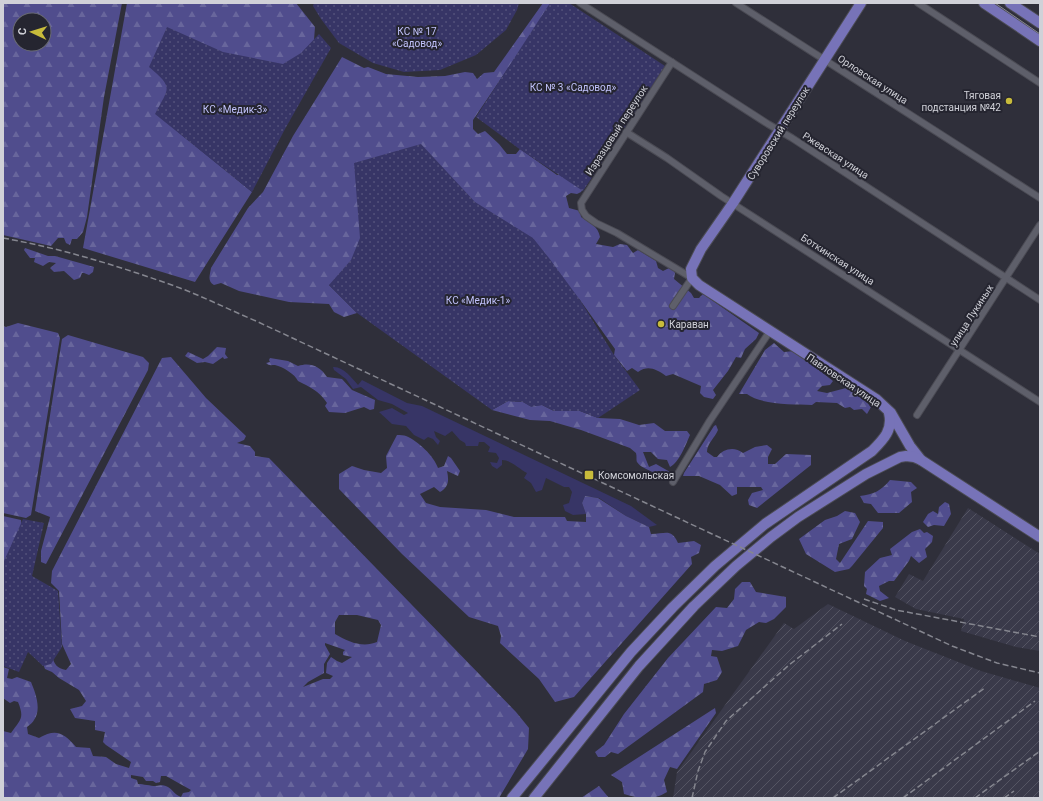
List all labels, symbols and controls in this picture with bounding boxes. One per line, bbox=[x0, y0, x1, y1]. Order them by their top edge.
north arrow bbox=[12, 12, 52, 52]
park label: КС № 17 «Садовод» bbox=[392, 26, 442, 49]
text: С bbox=[16, 27, 29, 35]
street label: Орловская улица bbox=[836, 53, 910, 106]
park label: КС № 3 «Садовод» bbox=[530, 82, 616, 93]
street label: Изразцовый переулок bbox=[583, 83, 650, 177]
street label: Суворовский переулок bbox=[745, 84, 812, 182]
place label: Тяговая подстанция №42 bbox=[921, 90, 1001, 113]
marker: Тяговая подстанция №42 bbox=[1004, 96, 1014, 106]
park label: КС «Медик-3» bbox=[203, 104, 267, 115]
street label: Ржевская улица bbox=[801, 130, 871, 181]
street label: Боткинская улица bbox=[799, 232, 876, 287]
street label: улица Лукиных bbox=[947, 282, 995, 348]
park label: КС «Медик-1» bbox=[446, 295, 510, 306]
marker: Караван bbox=[656, 319, 666, 329]
place label: Караван bbox=[669, 319, 709, 330]
street label: Павловская улица bbox=[805, 352, 883, 409]
marker: Комсомольская bbox=[583, 469, 595, 481]
place label: Комсомольская bbox=[598, 470, 674, 481]

